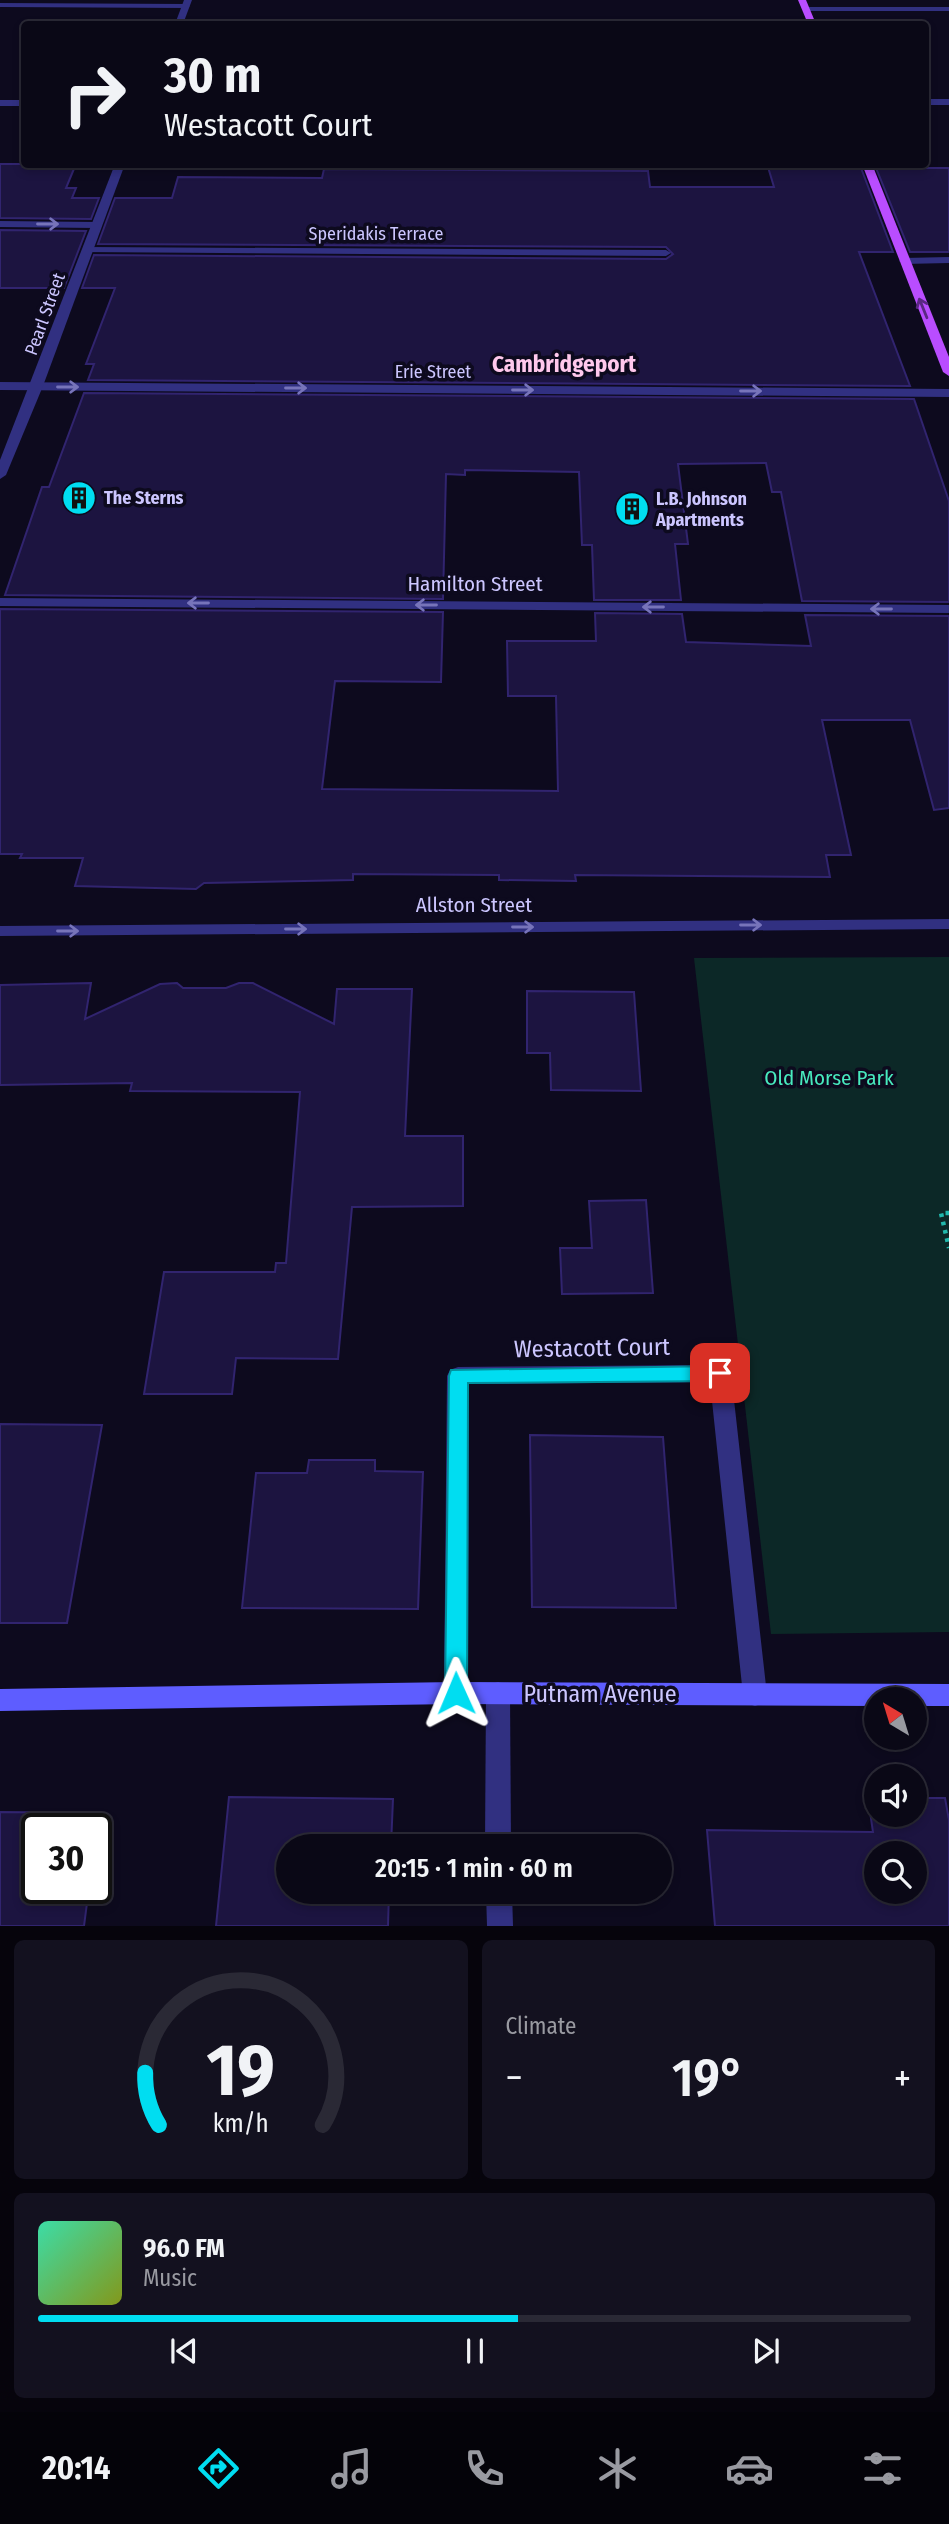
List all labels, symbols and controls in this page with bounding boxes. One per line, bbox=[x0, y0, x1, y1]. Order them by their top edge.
text: 30 m bbox=[164, 46, 262, 105]
icon: right bbox=[49, 49, 140, 140]
text: Westacott Court bbox=[164, 106, 372, 144]
one-way arrow bbox=[36, 218, 59, 231]
street label: Speridakis Terrace bbox=[309, 223, 444, 245]
street label: Pearl Street bbox=[20, 270, 70, 358]
one-way arrow bbox=[916, 298, 929, 320]
district label: Cambridgeport bbox=[492, 350, 637, 378]
street label: Erie Street bbox=[395, 361, 471, 383]
one-way arrow bbox=[56, 380, 79, 393]
one-way arrow bbox=[284, 381, 307, 395]
one-way arrow bbox=[511, 383, 534, 397]
one-way arrow bbox=[739, 384, 762, 398]
building icon: The Sterns bbox=[60, 479, 98, 517]
place label: The Sterns bbox=[104, 487, 184, 509]
place label: L.B. Johnson Apartments bbox=[655, 488, 747, 531]
building icon: L.B. Johnson Apartments bbox=[613, 490, 651, 528]
street label: Hamilton Street bbox=[407, 571, 543, 597]
one-way arrow bbox=[187, 596, 210, 610]
one-way arrow bbox=[415, 598, 438, 612]
one-way arrow bbox=[642, 600, 665, 614]
one-way arrow bbox=[870, 602, 893, 615]
street label: Allston Street bbox=[416, 892, 532, 918]
one-way arrow bbox=[739, 919, 762, 932]
one-way arrow bbox=[511, 920, 534, 934]
one-way arrow bbox=[284, 922, 307, 936]
one-way arrow bbox=[56, 924, 79, 938]
park label: Old Morse Park bbox=[764, 1065, 894, 1091]
street label: Westacott Court bbox=[514, 1333, 670, 1363]
pin bbox=[690, 1343, 750, 1403]
icon: arrive bbox=[701, 1354, 739, 1392]
position arrow bbox=[419, 1656, 493, 1730]
street label: Putnam Avenue bbox=[524, 1680, 677, 1708]
north arrow bbox=[864, 1687, 928, 1750]
map controls bbox=[864, 1687, 927, 1904]
button: sound bbox=[864, 1764, 927, 1827]
speed limit sign: 30 bbox=[21, 1813, 112, 1904]
button: search bbox=[864, 1841, 927, 1904]
text: 20:15 · 1 min · 60 m bbox=[375, 1853, 573, 1884]
text: Climate bbox=[506, 2012, 576, 2040]
text: 19 bbox=[207, 2028, 275, 2115]
text: 19° bbox=[672, 2047, 744, 2110]
text: − bbox=[506, 2055, 523, 2101]
text: + bbox=[894, 2055, 911, 2101]
text: km/h bbox=[213, 2109, 269, 2139]
text: 96.0 FM bbox=[143, 2233, 225, 2264]
text: Music bbox=[143, 2264, 197, 2292]
icon: previous bbox=[165, 2332, 203, 2370]
icon: pause bbox=[456, 2332, 494, 2370]
icon: next bbox=[747, 2332, 785, 2370]
icon: directions bbox=[194, 2444, 243, 2493]
icon: music bbox=[327, 2444, 376, 2493]
icon: phone bbox=[460, 2444, 509, 2493]
icon: climate bbox=[593, 2444, 642, 2493]
icon: car bbox=[725, 2444, 774, 2493]
icon: filters bbox=[858, 2444, 907, 2493]
text: 20:14 bbox=[42, 2449, 110, 2487]

